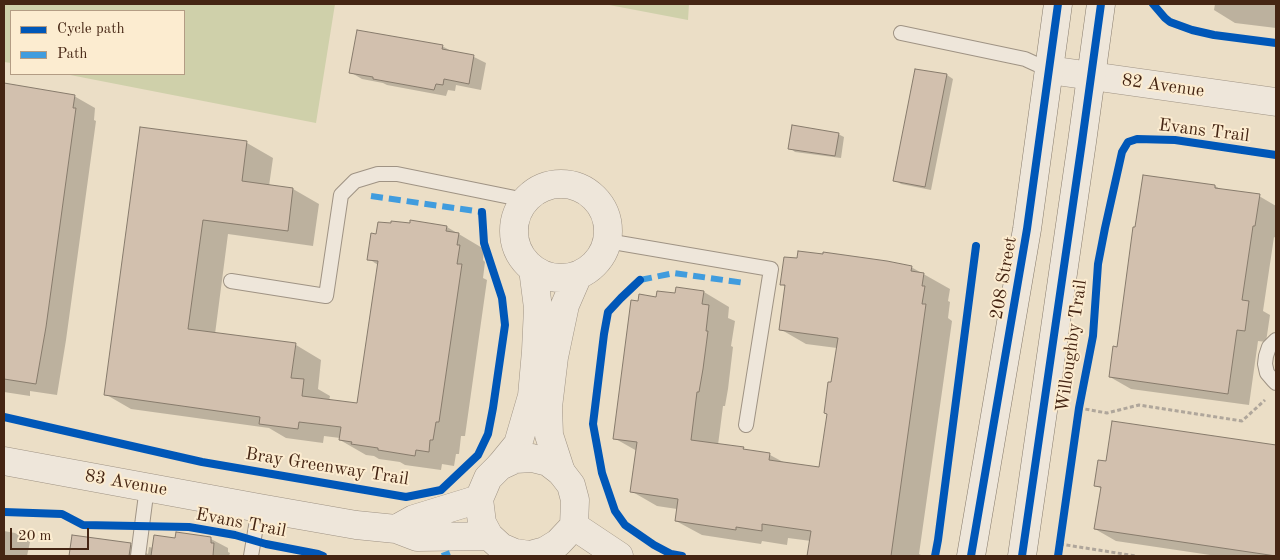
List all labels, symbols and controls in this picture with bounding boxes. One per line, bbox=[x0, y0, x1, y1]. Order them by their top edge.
legend bbox=[10, 10, 185, 75]
text: Cycle path bbox=[57, 22, 125, 37]
text: Path bbox=[57, 47, 87, 62]
street label: 82 Avenue bbox=[1120, 70, 1206, 102]
street label: Evans Trail bbox=[1157, 115, 1251, 147]
street label: 208 Street bbox=[986, 235, 1022, 321]
street label: Willoughby Trail bbox=[1052, 278, 1092, 414]
street label: Bray Greenway Trail bbox=[244, 443, 410, 491]
street label: 83 Avenue bbox=[83, 465, 169, 501]
street label: Evans Trail bbox=[194, 504, 288, 542]
scale bar bbox=[12, 518, 91, 550]
text: 20 m bbox=[18, 529, 52, 544]

